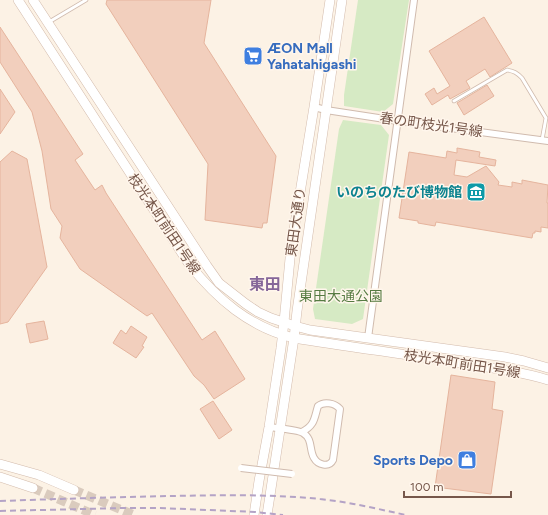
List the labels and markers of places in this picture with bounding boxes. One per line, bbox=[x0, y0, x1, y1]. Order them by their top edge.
place label: ÆON Mall Yahatahigashi bbox=[267, 40, 356, 73]
supermarket icon: ÆON Mall Yahatahigashi bbox=[242, 45, 264, 67]
museum icon: いのちのたび博物館 bbox=[465, 181, 487, 203]
place label: いのちのたび博物館 bbox=[336, 184, 462, 201]
shop icon: Sports Depo bbox=[456, 449, 478, 471]
place label: Sports Depo bbox=[373, 452, 453, 469]

